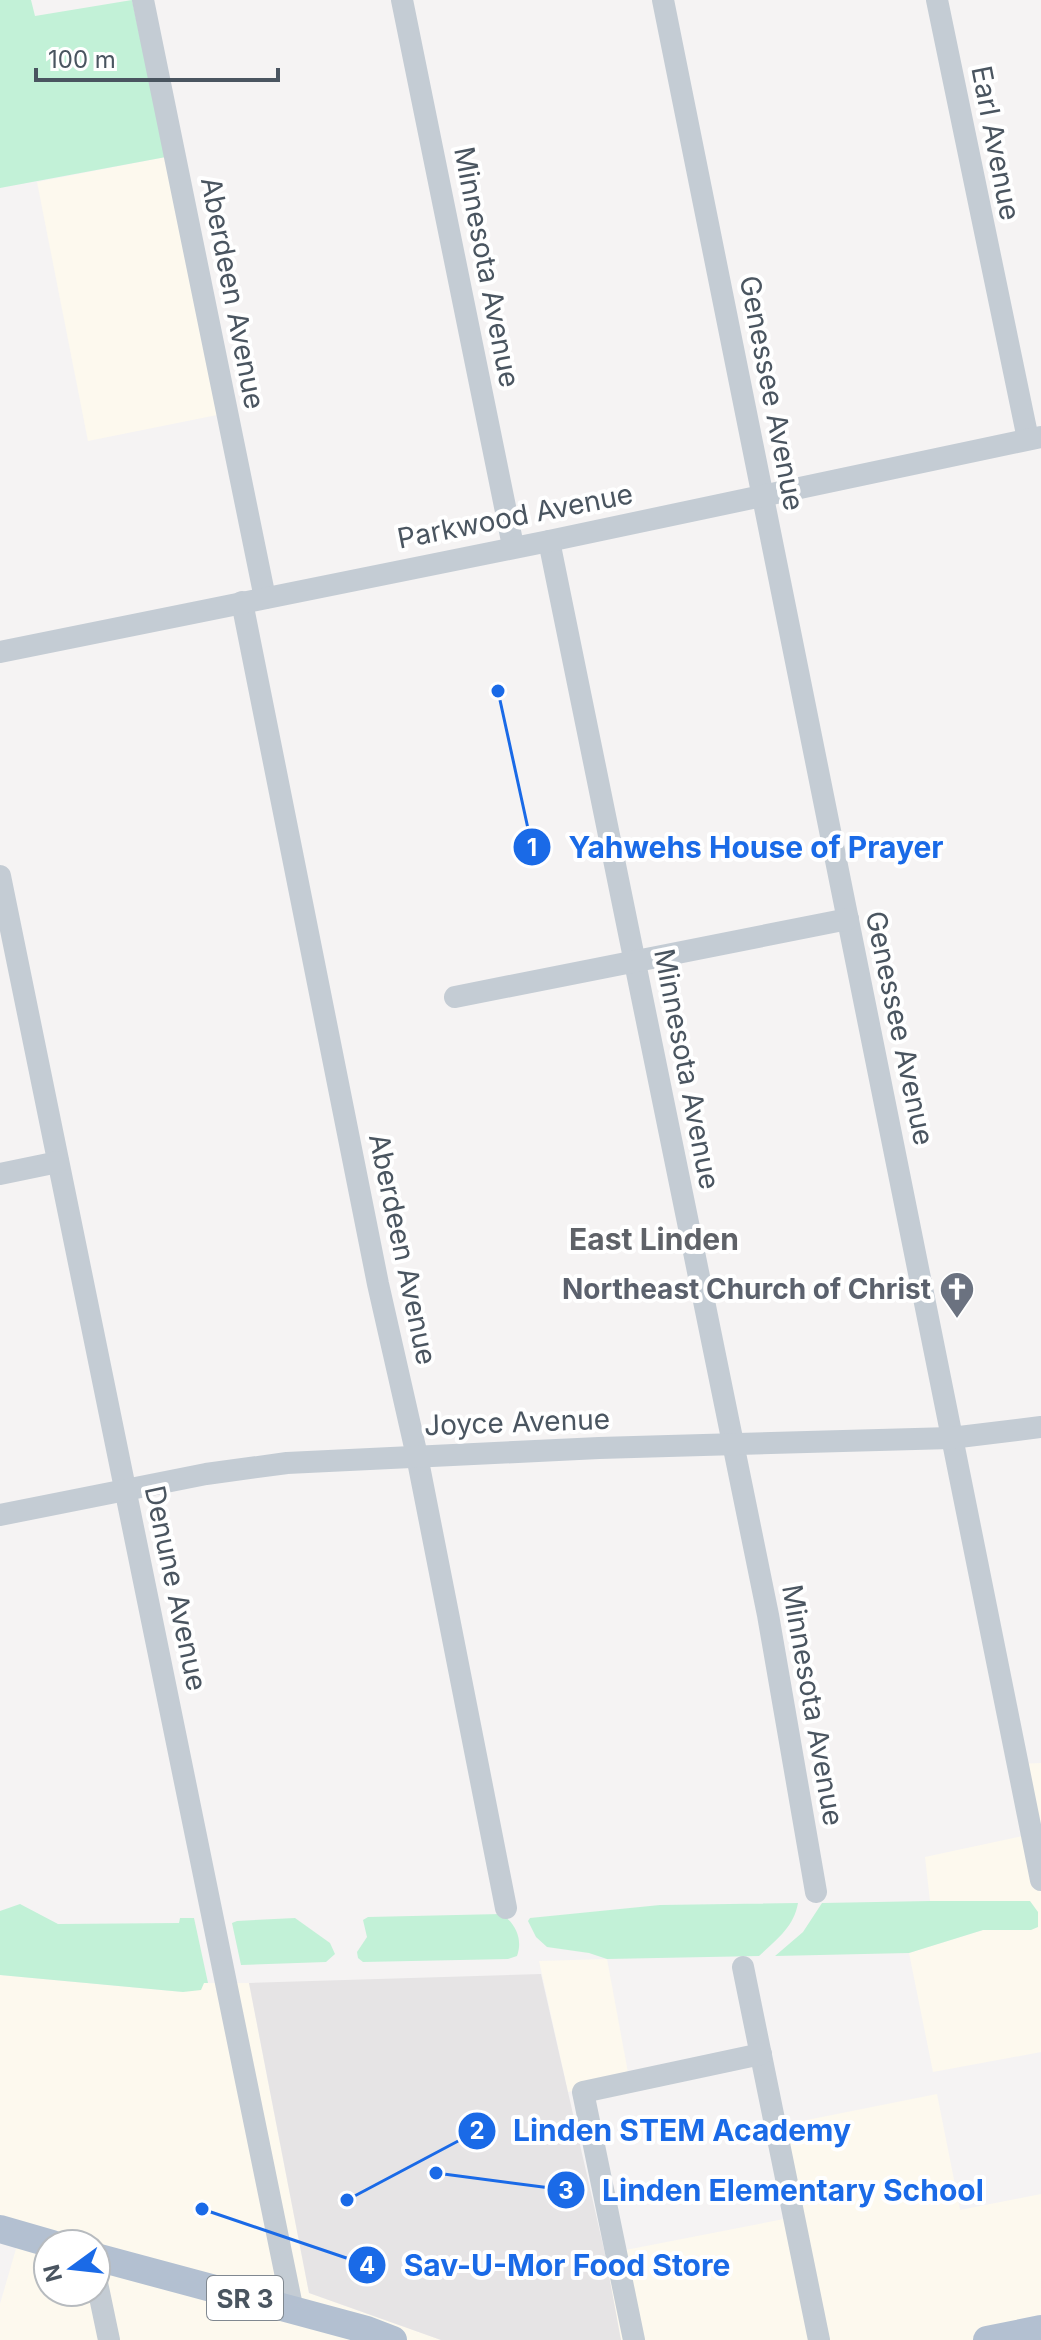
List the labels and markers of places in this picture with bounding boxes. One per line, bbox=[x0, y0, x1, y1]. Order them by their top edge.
callout: Yahwehs House of Prayer bbox=[512, 820, 959, 874]
church icon: Northeast Church of Christ bbox=[938, 1270, 976, 1320]
place label: Northeast Church of Christ bbox=[562, 1272, 931, 1306]
callout: Linden STEM Academy bbox=[457, 2104, 867, 2158]
callout: Linden Elementary School bbox=[546, 2163, 1000, 2217]
callout: Sav-U-Mor Food Store bbox=[347, 2238, 746, 2292]

